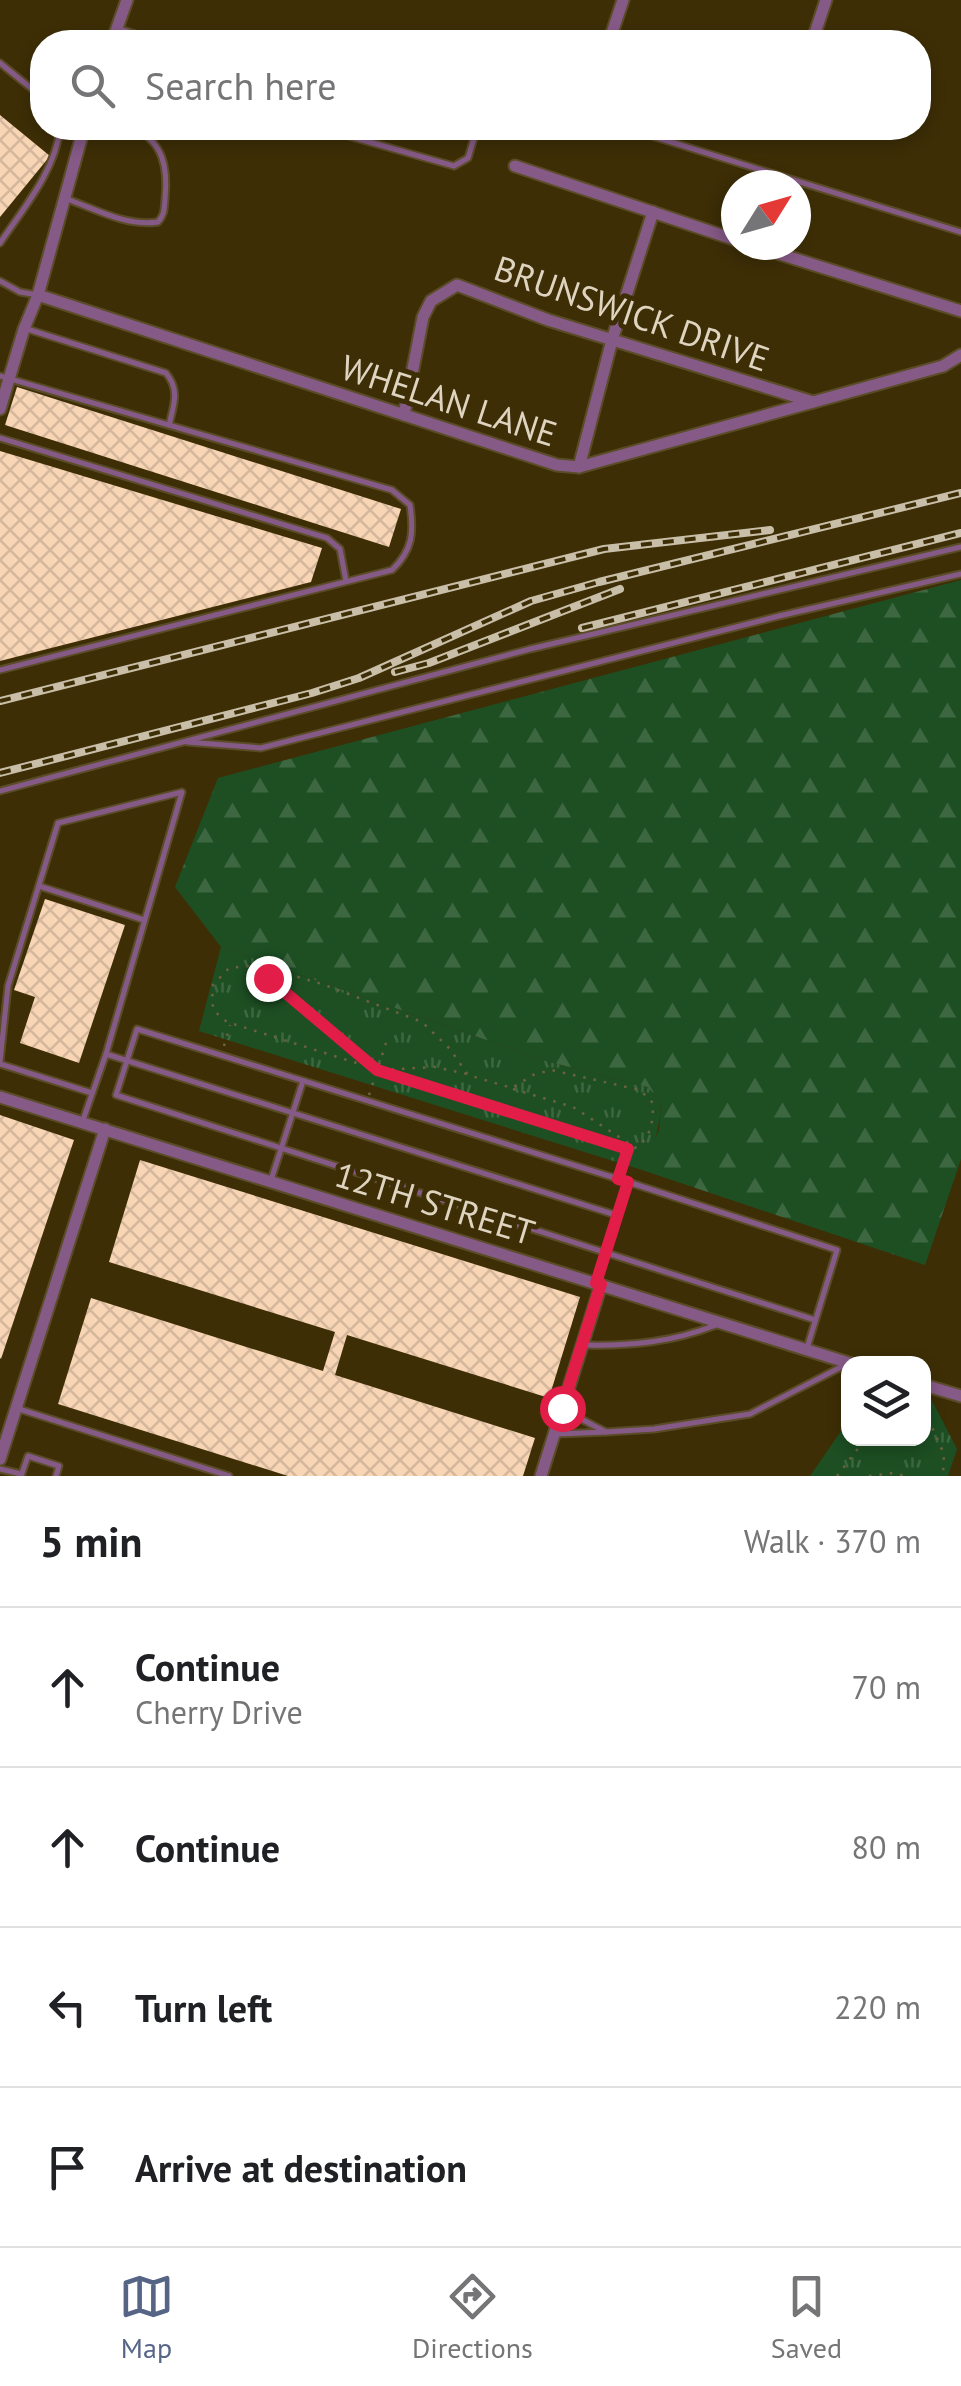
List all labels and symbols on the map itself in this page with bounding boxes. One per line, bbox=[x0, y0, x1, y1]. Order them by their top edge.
north arrow bbox=[721, 170, 811, 260]
street label: BRUNSWICK DRIVE bbox=[489, 244, 775, 382]
street label: WHELAN LANE bbox=[335, 344, 563, 456]
route end bbox=[246, 956, 292, 1002]
street label: 12TH STREET bbox=[330, 1151, 540, 1255]
route start bbox=[540, 1386, 586, 1432]

